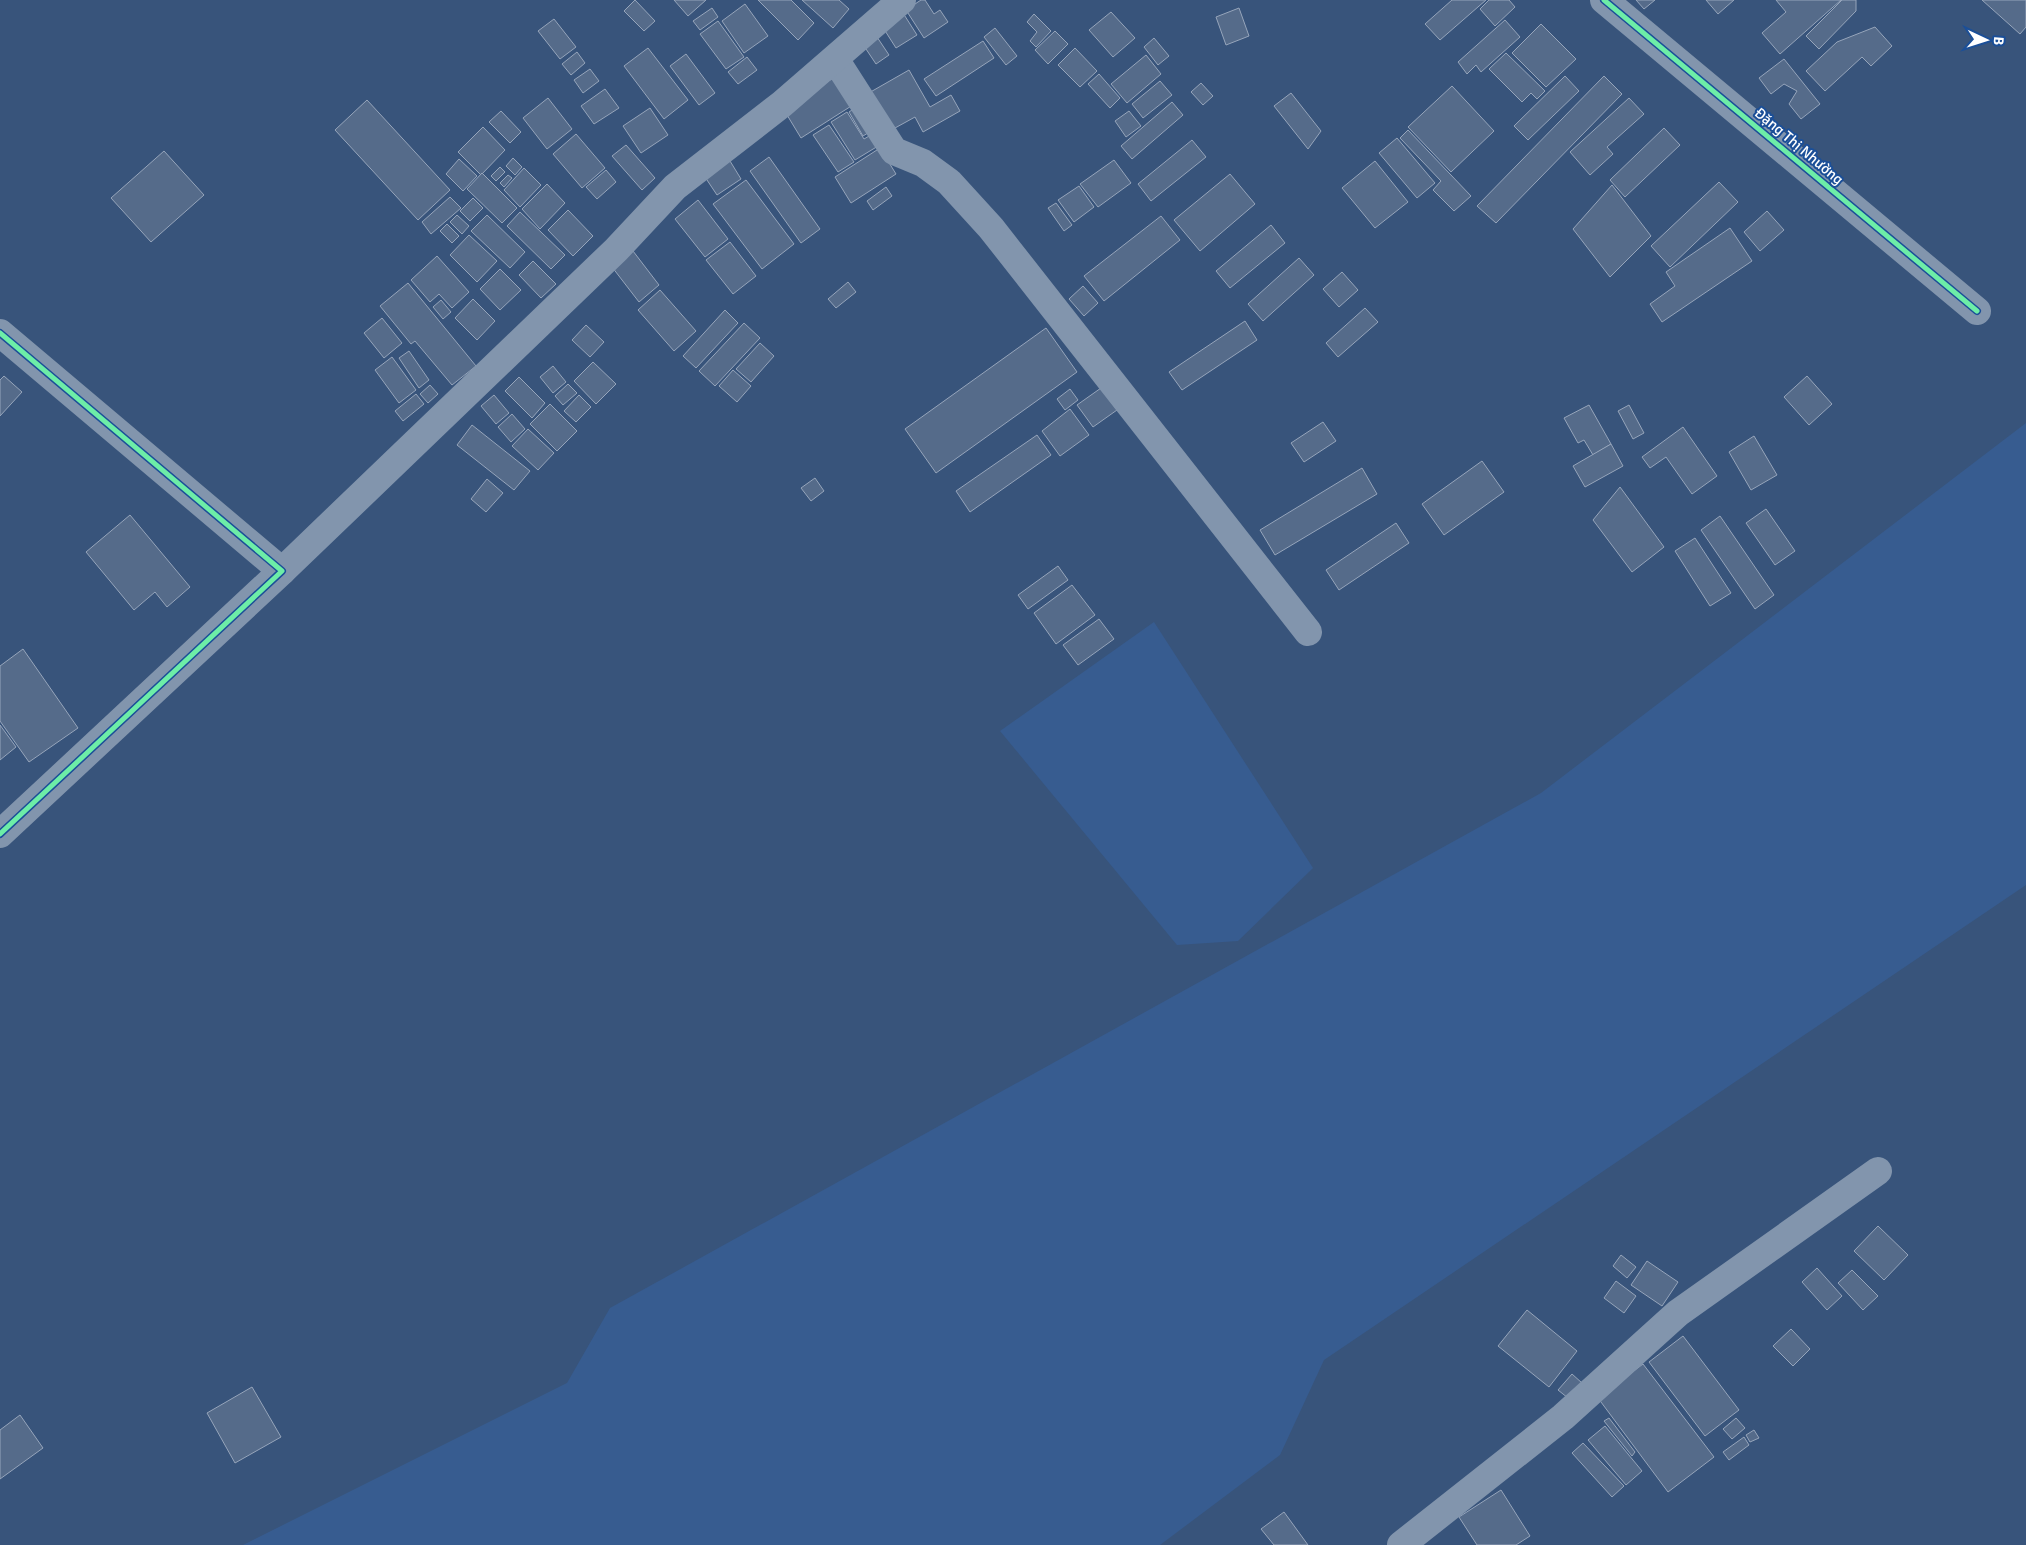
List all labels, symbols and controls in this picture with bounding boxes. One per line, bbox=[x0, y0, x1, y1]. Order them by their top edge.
north arrow bbox=[1961, 15, 2011, 65]
text: B bbox=[1990, 36, 2007, 46]
street label: Đặng Thị Nhường bbox=[1751, 104, 1847, 188]

